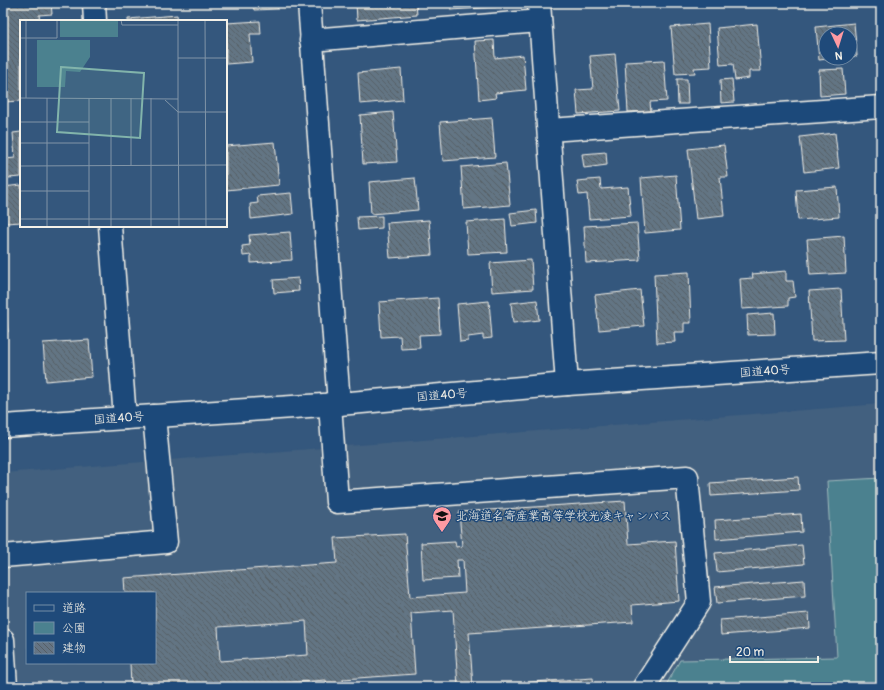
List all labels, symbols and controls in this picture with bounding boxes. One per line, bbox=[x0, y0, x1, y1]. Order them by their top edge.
inset map bbox=[20, 20, 227, 227]
north arrow bbox=[818, 26, 858, 66]
text: N bbox=[834, 49, 843, 62]
street label: 国道40号 bbox=[739, 362, 791, 381]
street label: 国道40号 bbox=[416, 386, 468, 405]
street label: 国道40号 bbox=[93, 409, 145, 428]
school or university icon: 北海道名寄産業高等学校光凌キャンパス bbox=[431, 505, 453, 533]
place label: 北海道名寄産業高等学校光凌キャンパス bbox=[456, 509, 672, 524]
legend bbox=[26, 592, 156, 664]
text: 道路 bbox=[62, 601, 86, 616]
text: 公園 bbox=[62, 621, 86, 636]
scale bar bbox=[730, 638, 818, 664]
text: 建物 bbox=[62, 641, 86, 656]
text: 20 m bbox=[736, 645, 765, 660]

